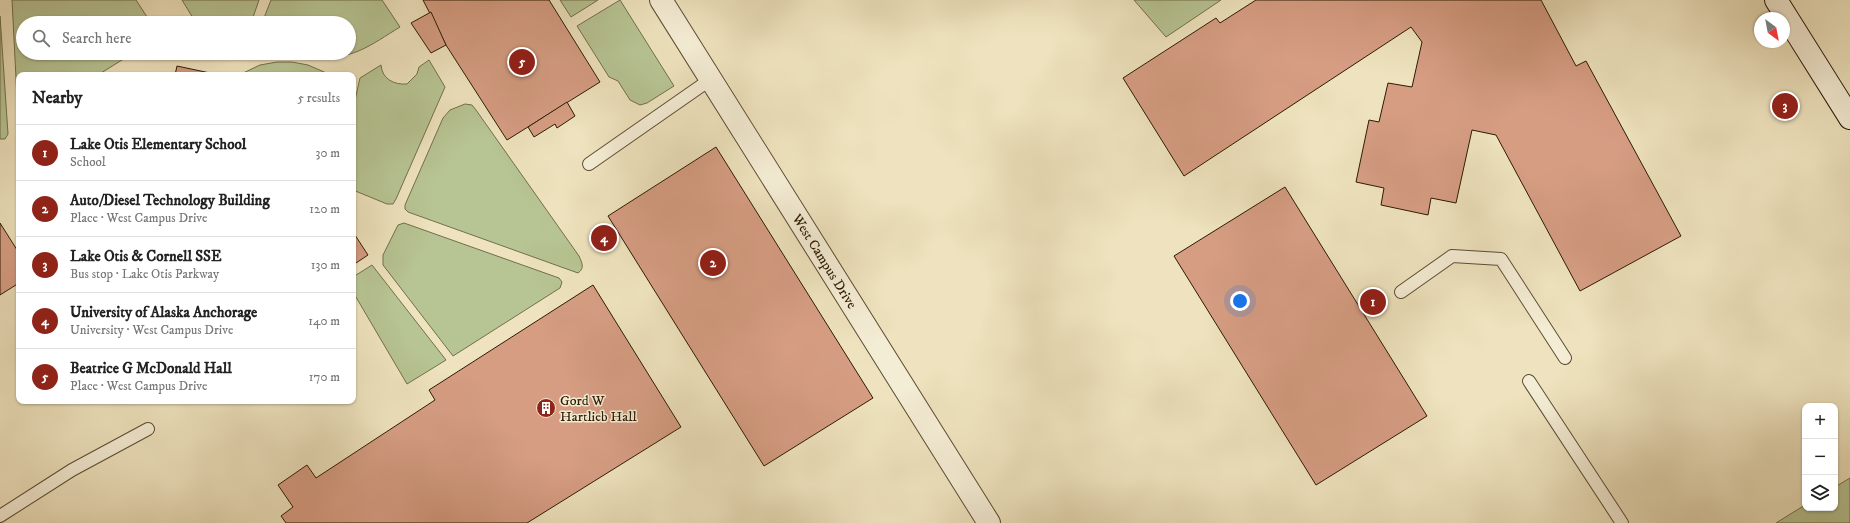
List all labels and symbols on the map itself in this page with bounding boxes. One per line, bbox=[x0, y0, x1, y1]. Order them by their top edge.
north arrow bbox=[1754, 12, 1790, 48]
pin: 5 bbox=[509, 47, 535, 77]
pin: 3 bbox=[1772, 91, 1798, 121]
street label: West Campus Drive bbox=[787, 210, 861, 312]
pin: 4 bbox=[591, 223, 617, 253]
pin: 2 bbox=[700, 248, 726, 278]
pin: 1 bbox=[1360, 287, 1386, 317]
your location bbox=[1230, 291, 1250, 311]
place label: Gord W Hartlieb Hall bbox=[560, 392, 637, 426]
building icon: Gord W Hartlieb Hall bbox=[535, 397, 557, 419]

